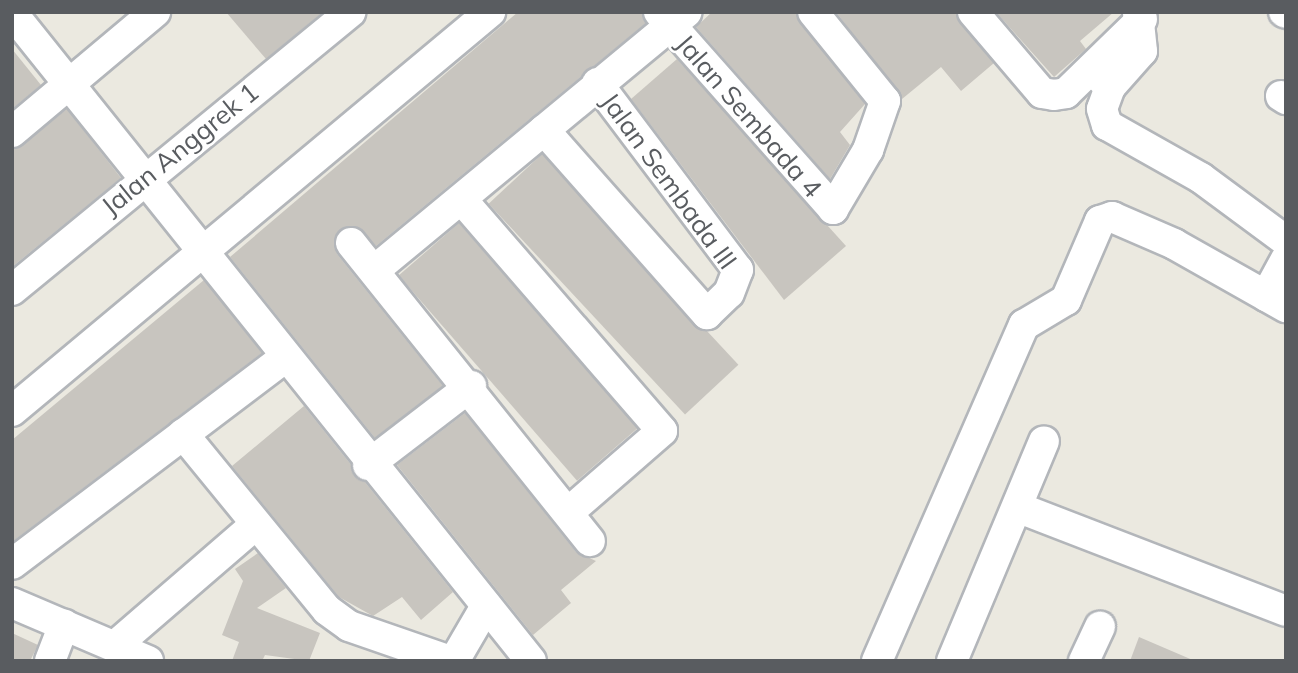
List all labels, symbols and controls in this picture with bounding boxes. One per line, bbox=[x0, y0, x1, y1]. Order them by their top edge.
street label: Jalan Sembada 4 bbox=[670, 28, 828, 204]
street label: Jalan Anggrek 1 bbox=[95, 76, 265, 222]
street label: Jalan Sembada III bbox=[595, 87, 743, 275]

